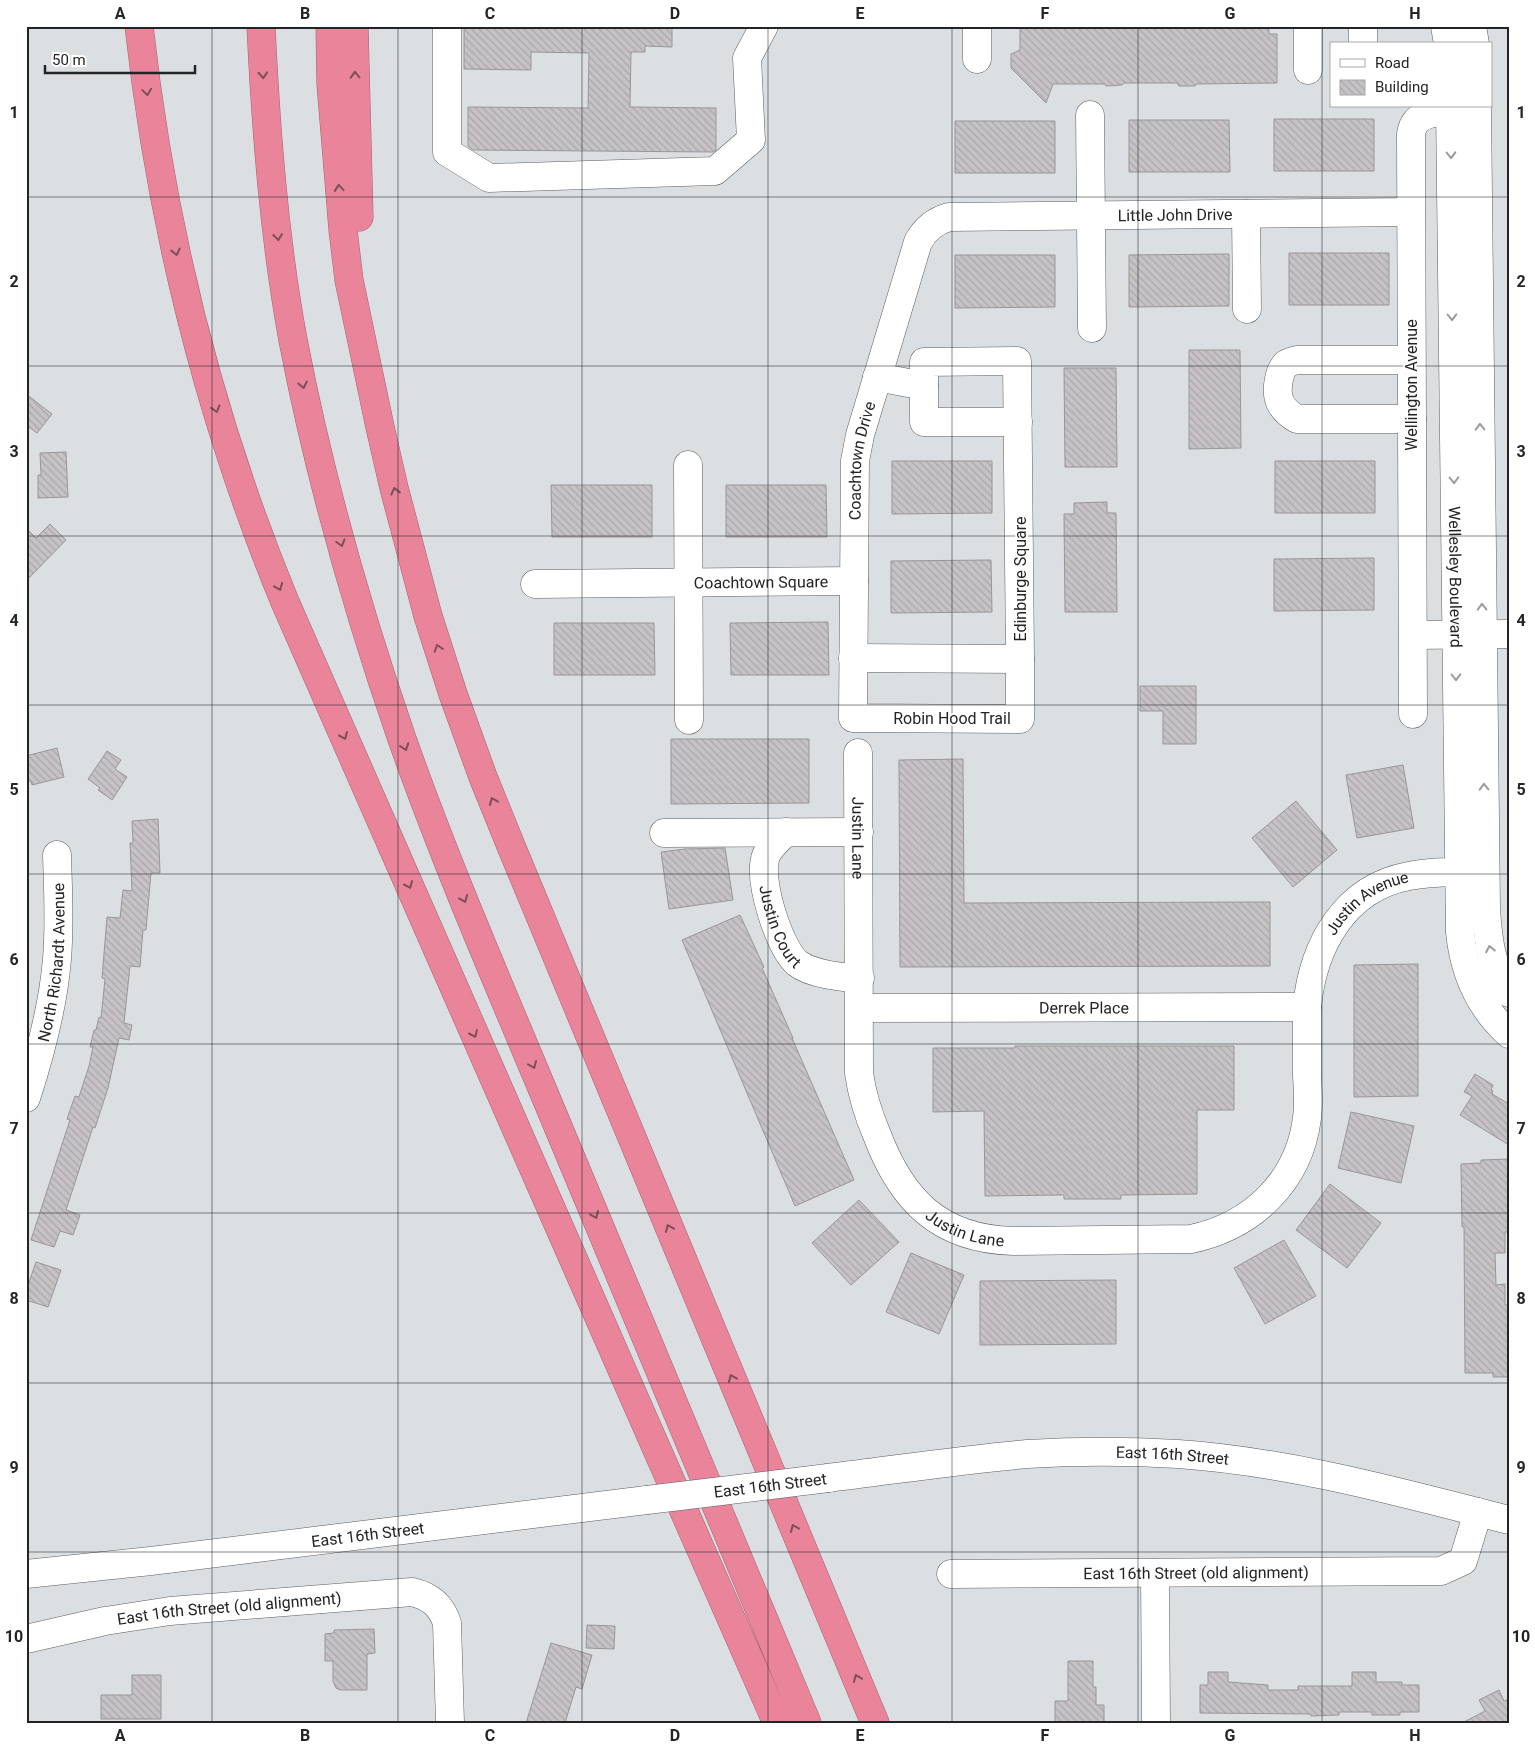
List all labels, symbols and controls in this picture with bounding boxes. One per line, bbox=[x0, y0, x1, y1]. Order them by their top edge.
text: A bbox=[115, 4, 126, 23]
text: B bbox=[300, 4, 310, 23]
text: C bbox=[485, 4, 495, 23]
text: D bbox=[670, 4, 680, 23]
text: E bbox=[856, 4, 865, 23]
text: F bbox=[1041, 4, 1050, 23]
text: G bbox=[1225, 4, 1236, 23]
text: H bbox=[1409, 4, 1421, 23]
scale bar bbox=[45, 42, 195, 74]
legend bbox=[1330, 42, 1492, 108]
text: 50 m bbox=[52, 51, 86, 69]
text: Road bbox=[1375, 54, 1409, 72]
one-way arrow bbox=[350, 70, 360, 78]
one-way arrow bbox=[258, 71, 269, 79]
text: Building bbox=[1375, 78, 1429, 96]
one-way arrow bbox=[141, 88, 152, 96]
text: 1 bbox=[9, 103, 19, 122]
text: 1 bbox=[1516, 103, 1526, 122]
one-way arrow bbox=[1445, 151, 1456, 159]
one-way arrow bbox=[334, 184, 345, 192]
street label: Little John Drive bbox=[1118, 205, 1233, 225]
one-way arrow bbox=[272, 233, 283, 241]
one-way arrow bbox=[170, 248, 180, 256]
text: 2 bbox=[9, 272, 19, 291]
text: 2 bbox=[1516, 272, 1526, 291]
one-way arrow bbox=[1447, 314, 1458, 322]
street label: Wellington Avenue bbox=[1402, 319, 1421, 451]
one-way arrow bbox=[297, 381, 308, 390]
street label: Coachtown Drive bbox=[846, 399, 880, 520]
one-way arrow bbox=[211, 405, 221, 413]
one-way arrow bbox=[1475, 423, 1485, 430]
text: 3 bbox=[9, 442, 19, 461]
text: 3 bbox=[1516, 442, 1526, 461]
one-way arrow bbox=[1449, 476, 1459, 484]
one-way arrow bbox=[390, 487, 401, 496]
street label: Wellesley Boulevard bbox=[1445, 506, 1466, 648]
street label: Edinburge Square bbox=[1011, 516, 1030, 642]
one-way arrow bbox=[335, 539, 346, 548]
street label: Coachtown Square bbox=[694, 572, 828, 593]
one-way arrow bbox=[272, 582, 283, 591]
one-way arrow bbox=[1477, 603, 1487, 610]
text: 4 bbox=[9, 611, 19, 630]
text: 4 bbox=[1516, 611, 1526, 630]
one-way arrow bbox=[434, 644, 444, 653]
one-way arrow bbox=[1451, 674, 1461, 682]
street label: Robin Hood Trail bbox=[893, 709, 1011, 728]
one-way arrow bbox=[337, 731, 348, 740]
one-way arrow bbox=[399, 743, 409, 751]
text: 5 bbox=[9, 780, 19, 799]
text: 5 bbox=[1516, 780, 1526, 799]
one-way arrow bbox=[1479, 783, 1489, 790]
one-way arrow bbox=[488, 797, 499, 806]
street label: Justin Lane bbox=[848, 797, 867, 879]
street label: Justin Avenue bbox=[1322, 867, 1410, 939]
one-way arrow bbox=[402, 880, 413, 889]
street label: North Richardt Avenue bbox=[34, 883, 69, 1044]
street label: Justin Court bbox=[755, 884, 805, 972]
one-way arrow bbox=[458, 894, 469, 903]
one-way arrow bbox=[1485, 945, 1496, 953]
text: 6 bbox=[9, 950, 19, 969]
text: 6 bbox=[1516, 950, 1526, 969]
street label: Derrek Place bbox=[1039, 998, 1129, 1018]
one-way arrow bbox=[468, 1029, 479, 1038]
one-way arrow bbox=[526, 1060, 537, 1069]
text: 7 bbox=[9, 1119, 19, 1138]
text: 7 bbox=[1516, 1119, 1526, 1138]
street label: Justin Lane bbox=[922, 1206, 1005, 1251]
one-way arrow bbox=[589, 1211, 599, 1219]
one-way arrow bbox=[665, 1224, 675, 1233]
text: 8 bbox=[9, 1289, 19, 1308]
text: 8 bbox=[1516, 1289, 1526, 1308]
one-way arrow bbox=[727, 1374, 738, 1383]
street label: East 16th Street bbox=[1116, 1443, 1230, 1469]
text: 9 bbox=[9, 1458, 19, 1477]
text: 9 bbox=[1516, 1458, 1526, 1477]
street label: East 16th Street bbox=[713, 1469, 828, 1502]
street label: East 16th Street bbox=[310, 1518, 425, 1551]
one-way arrow bbox=[790, 1524, 801, 1533]
street label: East 16th Street (old alignment) bbox=[1083, 1563, 1309, 1583]
street label: East 16th Street (old alignment) bbox=[116, 1589, 342, 1629]
text: 10 bbox=[5, 1627, 23, 1646]
text: 10 bbox=[1512, 1627, 1530, 1646]
one-way arrow bbox=[853, 1674, 863, 1682]
text: A bbox=[115, 1726, 126, 1745]
text: B bbox=[300, 1726, 310, 1745]
text: C bbox=[485, 1726, 495, 1745]
text: D bbox=[670, 1726, 680, 1745]
text: E bbox=[856, 1726, 865, 1745]
text: F bbox=[1041, 1726, 1050, 1745]
text: G bbox=[1225, 1726, 1236, 1745]
text: H bbox=[1409, 1726, 1421, 1745]

